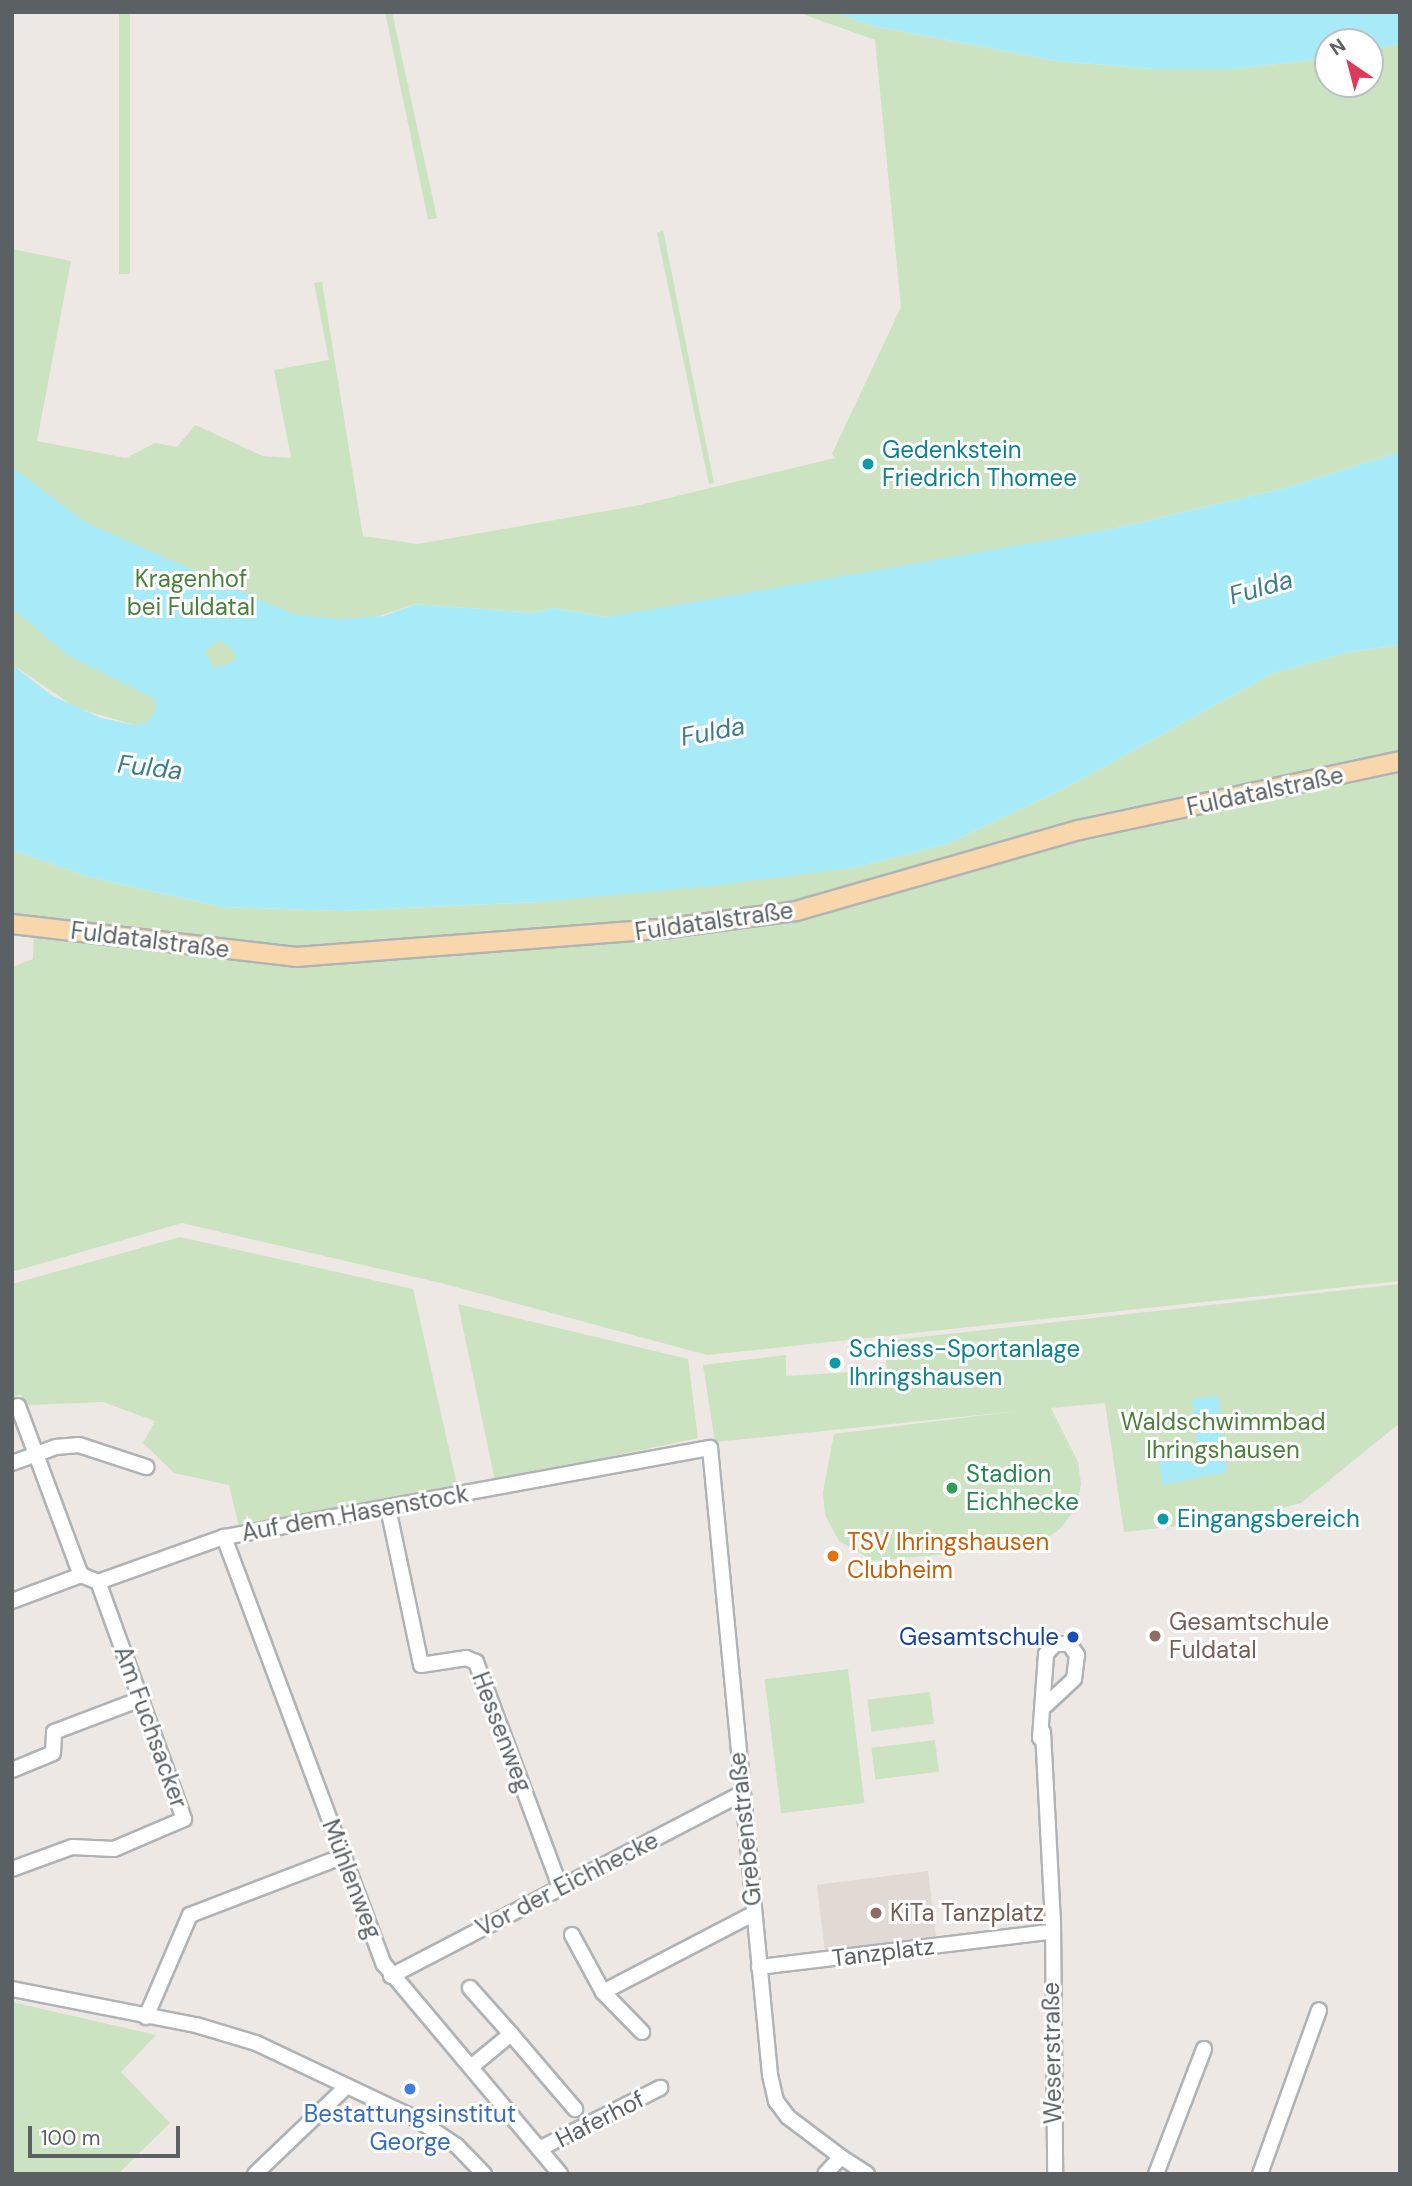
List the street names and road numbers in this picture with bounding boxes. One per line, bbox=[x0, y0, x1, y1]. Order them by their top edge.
street label: Fuldatalstraße bbox=[1184, 760, 1346, 822]
street label: Fuldatalstraße bbox=[633, 896, 795, 946]
street label: Fuldatalstraße bbox=[69, 916, 231, 964]
street label: Auf dem Hasenstock bbox=[239, 1479, 471, 1547]
street label: Am Fuchsacker bbox=[108, 1642, 194, 1812]
street label: Hessenweg bbox=[466, 1668, 538, 1796]
street label: Grebenstraße bbox=[723, 1751, 767, 1907]
street label: Mühlenweg bbox=[316, 1815, 388, 1943]
street label: Vor der Eichhecke bbox=[471, 1826, 663, 1942]
street label: Tanzplatz bbox=[830, 1931, 936, 1973]
street label: Weserstraße bbox=[1036, 1982, 1068, 2124]
street label: Haferhof bbox=[551, 2084, 649, 2154]

